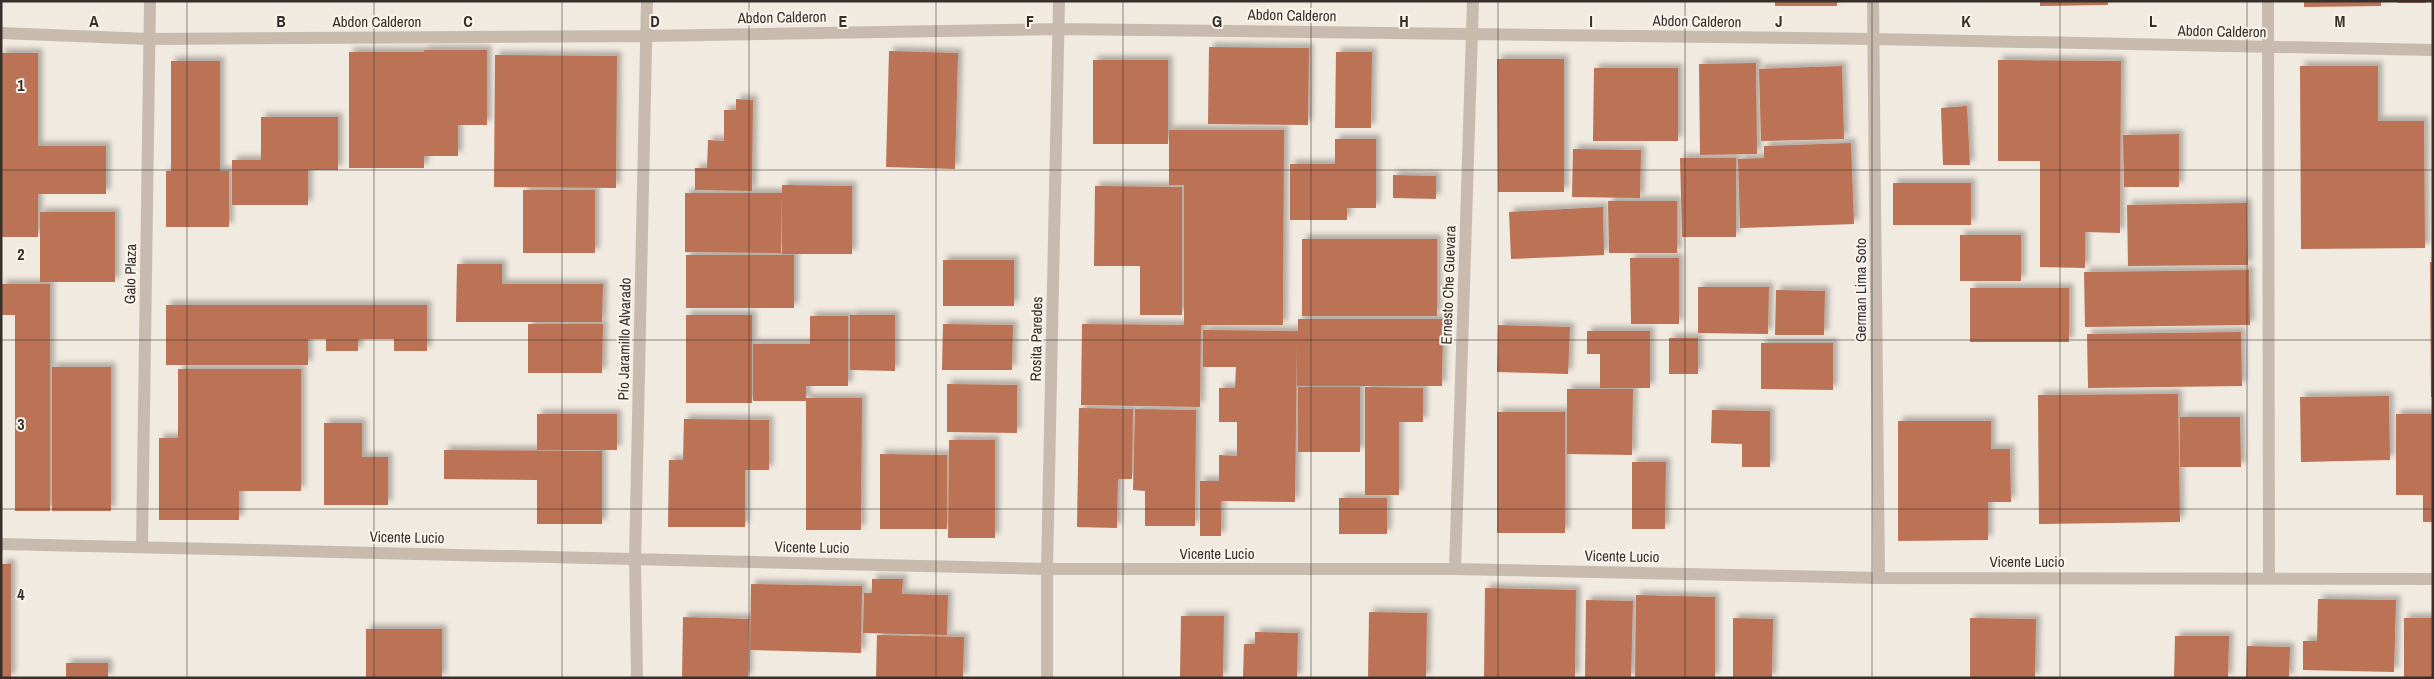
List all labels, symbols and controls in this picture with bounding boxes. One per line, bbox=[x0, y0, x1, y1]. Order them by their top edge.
street label: Abdon Calderon bbox=[1246, 4, 1337, 26]
street label: Abdon Calderon bbox=[736, 6, 827, 28]
text: A bbox=[89, 10, 99, 32]
text: B bbox=[276, 10, 286, 32]
text: C bbox=[463, 10, 473, 32]
text: D bbox=[650, 10, 660, 32]
text: E bbox=[839, 10, 848, 32]
text: F bbox=[1026, 10, 1034, 32]
text: G bbox=[1212, 10, 1222, 32]
text: H bbox=[1399, 10, 1409, 32]
text: I bbox=[1589, 10, 1593, 32]
street label: Abdon Calderon bbox=[1651, 10, 1742, 32]
text: J bbox=[1775, 10, 1783, 32]
text: K bbox=[1961, 10, 1971, 32]
text: L bbox=[2149, 10, 2157, 32]
text: M bbox=[2335, 10, 2346, 32]
street label: Abdon Calderon bbox=[332, 11, 421, 32]
street label: Abdon Calderon bbox=[2176, 20, 2267, 42]
text: 1 bbox=[17, 74, 25, 96]
street label: Ernesto Che Guevara bbox=[1435, 225, 1461, 345]
street label: German Lima Soto bbox=[1850, 238, 1871, 342]
text: 2 bbox=[17, 243, 25, 265]
street label: Galo Plaza bbox=[119, 244, 141, 304]
street label: Pío Jaramillo Alvarado bbox=[612, 277, 636, 401]
street label: Rosita Paredes bbox=[1025, 296, 1047, 382]
text: 3 bbox=[17, 413, 25, 435]
street label: Vicente Lucio bbox=[369, 526, 445, 548]
street label: Vicente Lucio bbox=[774, 536, 850, 558]
street label: Vicente Lucio bbox=[1179, 543, 1255, 564]
street label: Vicente Lucio bbox=[1584, 545, 1660, 567]
street label: Vicente Lucio bbox=[1989, 551, 2065, 572]
text: 4 bbox=[17, 583, 25, 605]

